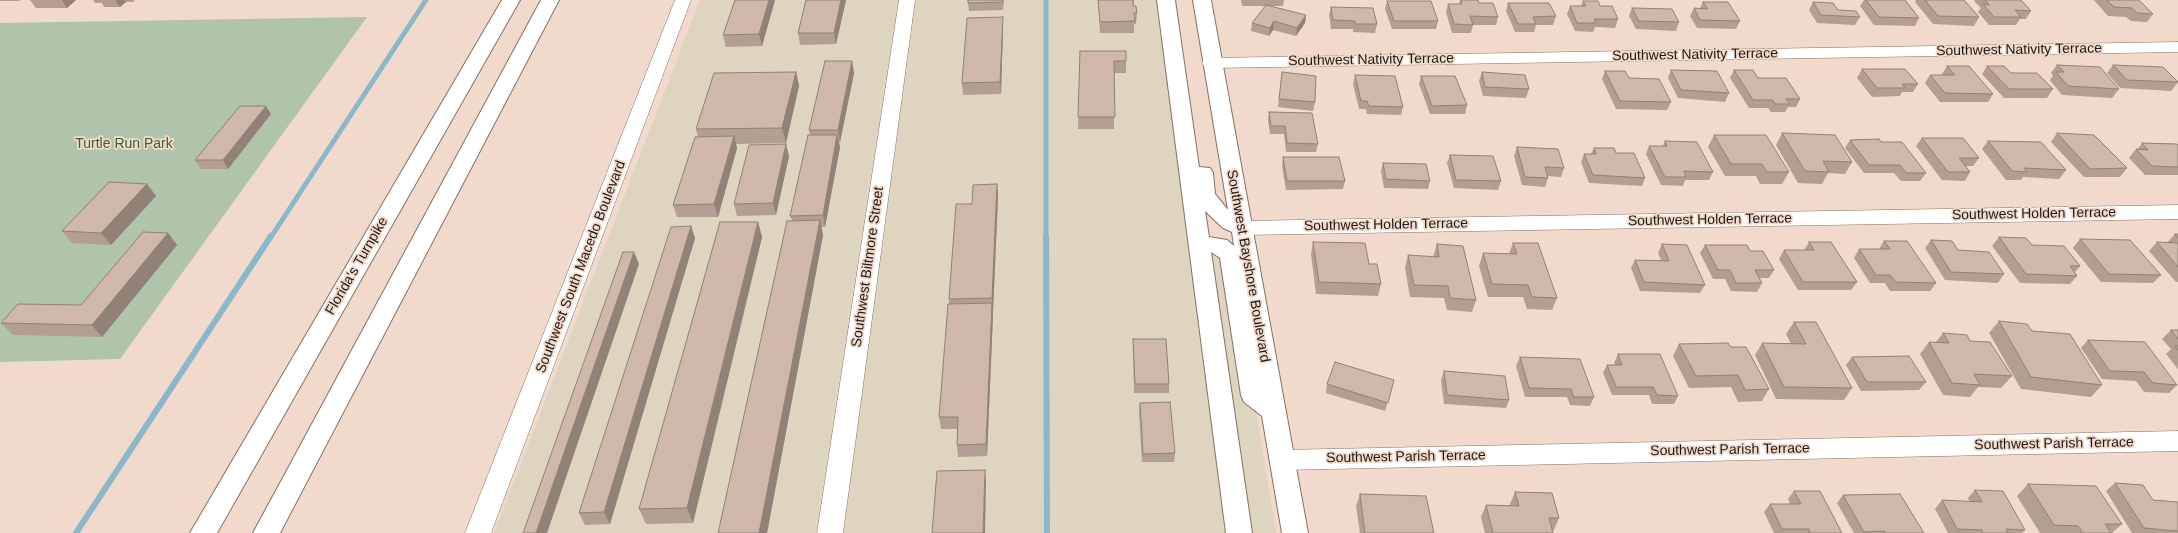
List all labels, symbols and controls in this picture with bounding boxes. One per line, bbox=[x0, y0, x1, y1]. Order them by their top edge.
street label: Southwest Nativity Terrace bbox=[1936, 40, 2102, 60]
street label: Southwest Nativity Terrace bbox=[1612, 45, 1778, 65]
street label: Southwest Nativity Terrace bbox=[1288, 50, 1454, 70]
park label: Turtle Run Park bbox=[75, 136, 173, 152]
street label: Southwest South Macedo Boulevard bbox=[533, 158, 629, 376]
street label: Southwest Bayshore Boulevard bbox=[1223, 168, 1273, 364]
street label: Southwest Biltmore Street bbox=[848, 186, 888, 348]
street label: Southwest Holden Terrace bbox=[1952, 204, 2116, 224]
street label: Southwest Holden Terrace bbox=[1628, 210, 1792, 230]
street label: Florida's Turnpike bbox=[322, 214, 392, 318]
street label: Southwest Holden Terrace bbox=[1304, 215, 1468, 235]
street label: Southwest Parish Terrace bbox=[1974, 434, 2134, 454]
street label: Southwest Parish Terrace bbox=[1650, 440, 1810, 460]
street label: Southwest Parish Terrace bbox=[1326, 447, 1486, 467]

